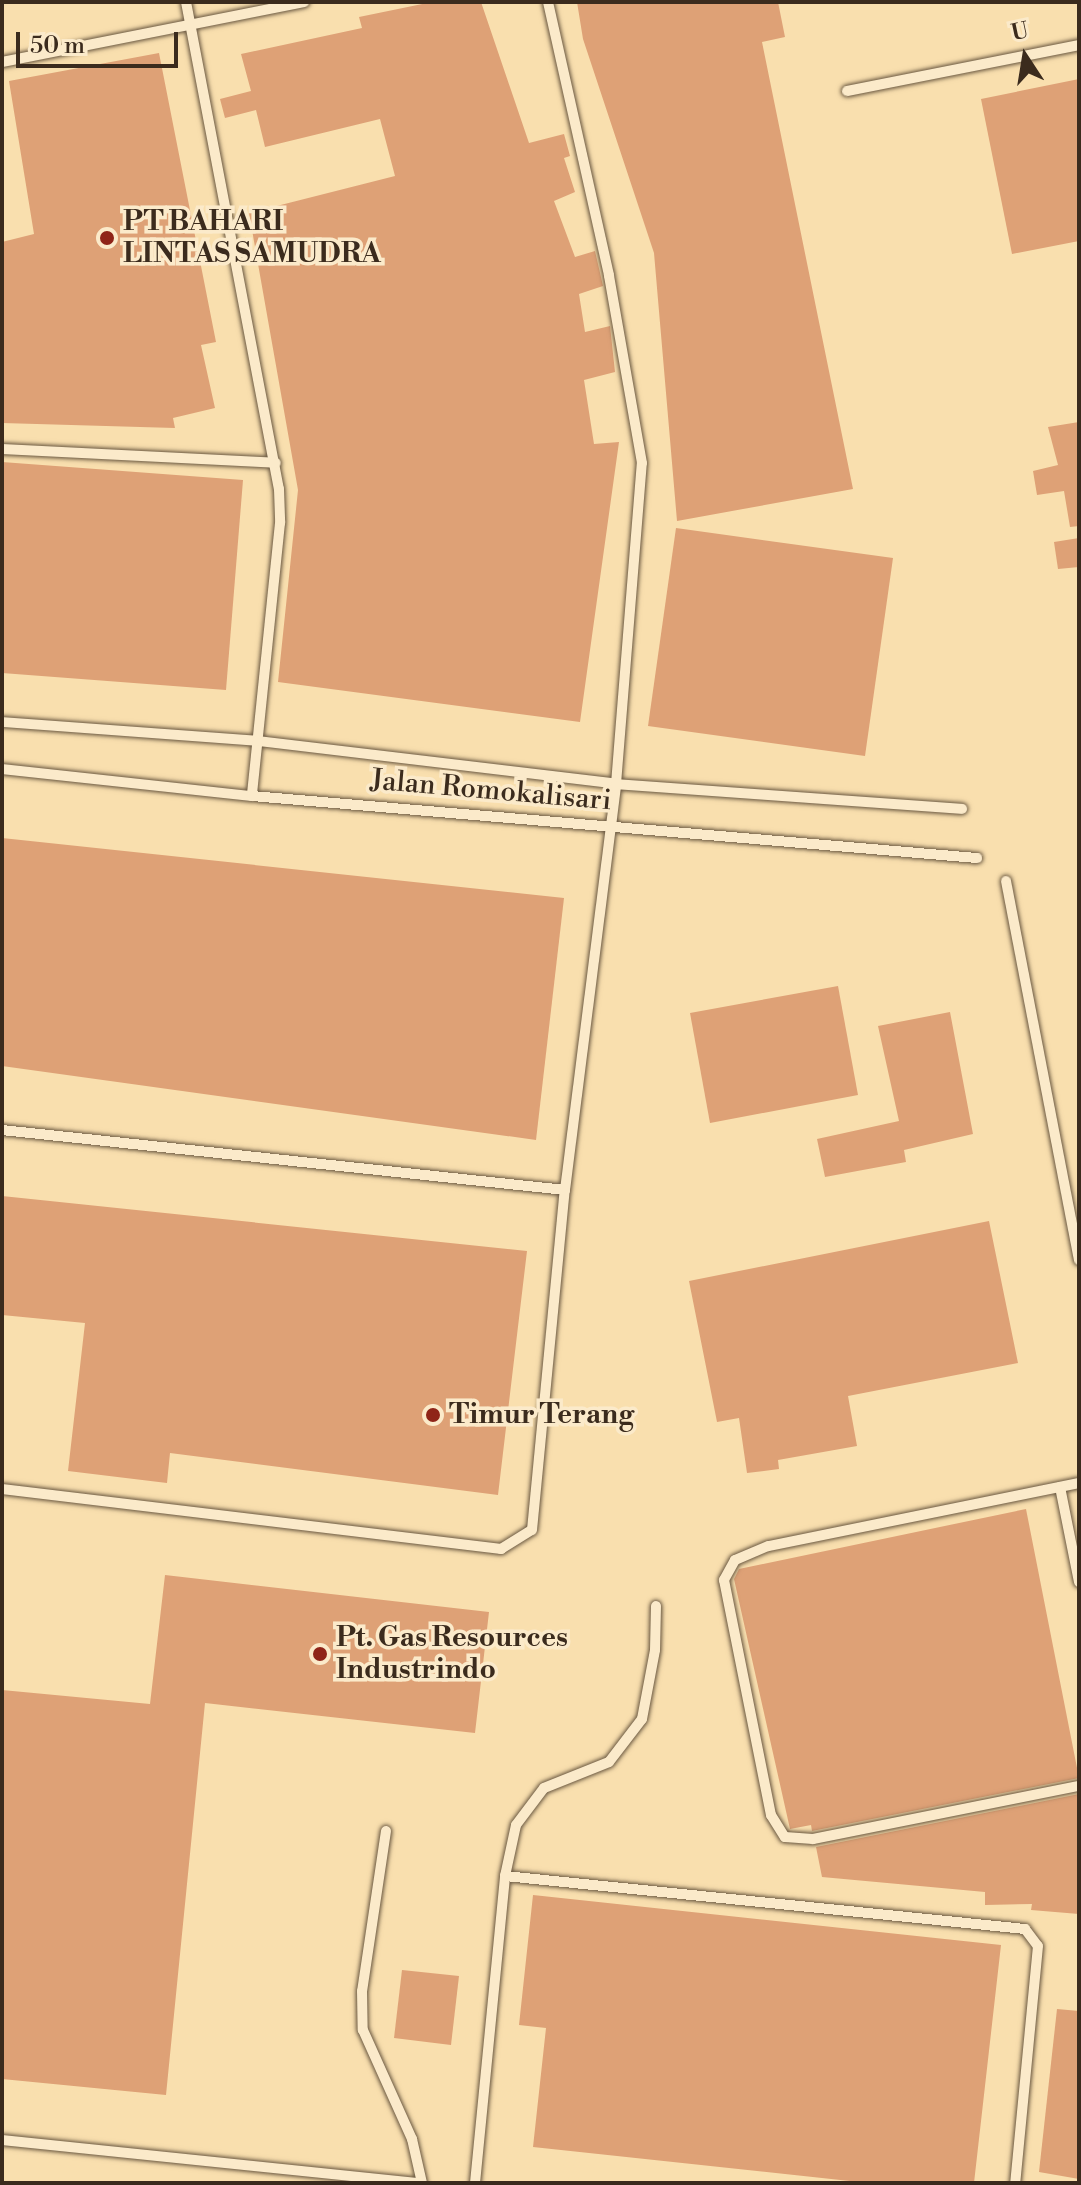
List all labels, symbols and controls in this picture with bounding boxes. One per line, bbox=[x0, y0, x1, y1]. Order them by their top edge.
scale bar bbox=[20, 16, 182, 66]
north arrow bbox=[985, 16, 1065, 96]
text: U bbox=[1009, 17, 1031, 47]
text: 50 m bbox=[30, 31, 85, 61]
place label: PT BAHARI LINTAS SAMUDRA bbox=[123, 205, 381, 271]
marker: PT BAHARI LINTAS SAMUDRA bbox=[98, 229, 116, 247]
street label: Jalan Romokalisari bbox=[369, 764, 613, 818]
place label: Timur Terang bbox=[449, 1398, 634, 1432]
marker: Timur Terang bbox=[424, 1406, 442, 1424]
place label: Pt. Gas Resources Industrindo bbox=[336, 1621, 568, 1687]
marker: Pt. Gas Resources Industrindo bbox=[311, 1645, 329, 1663]

